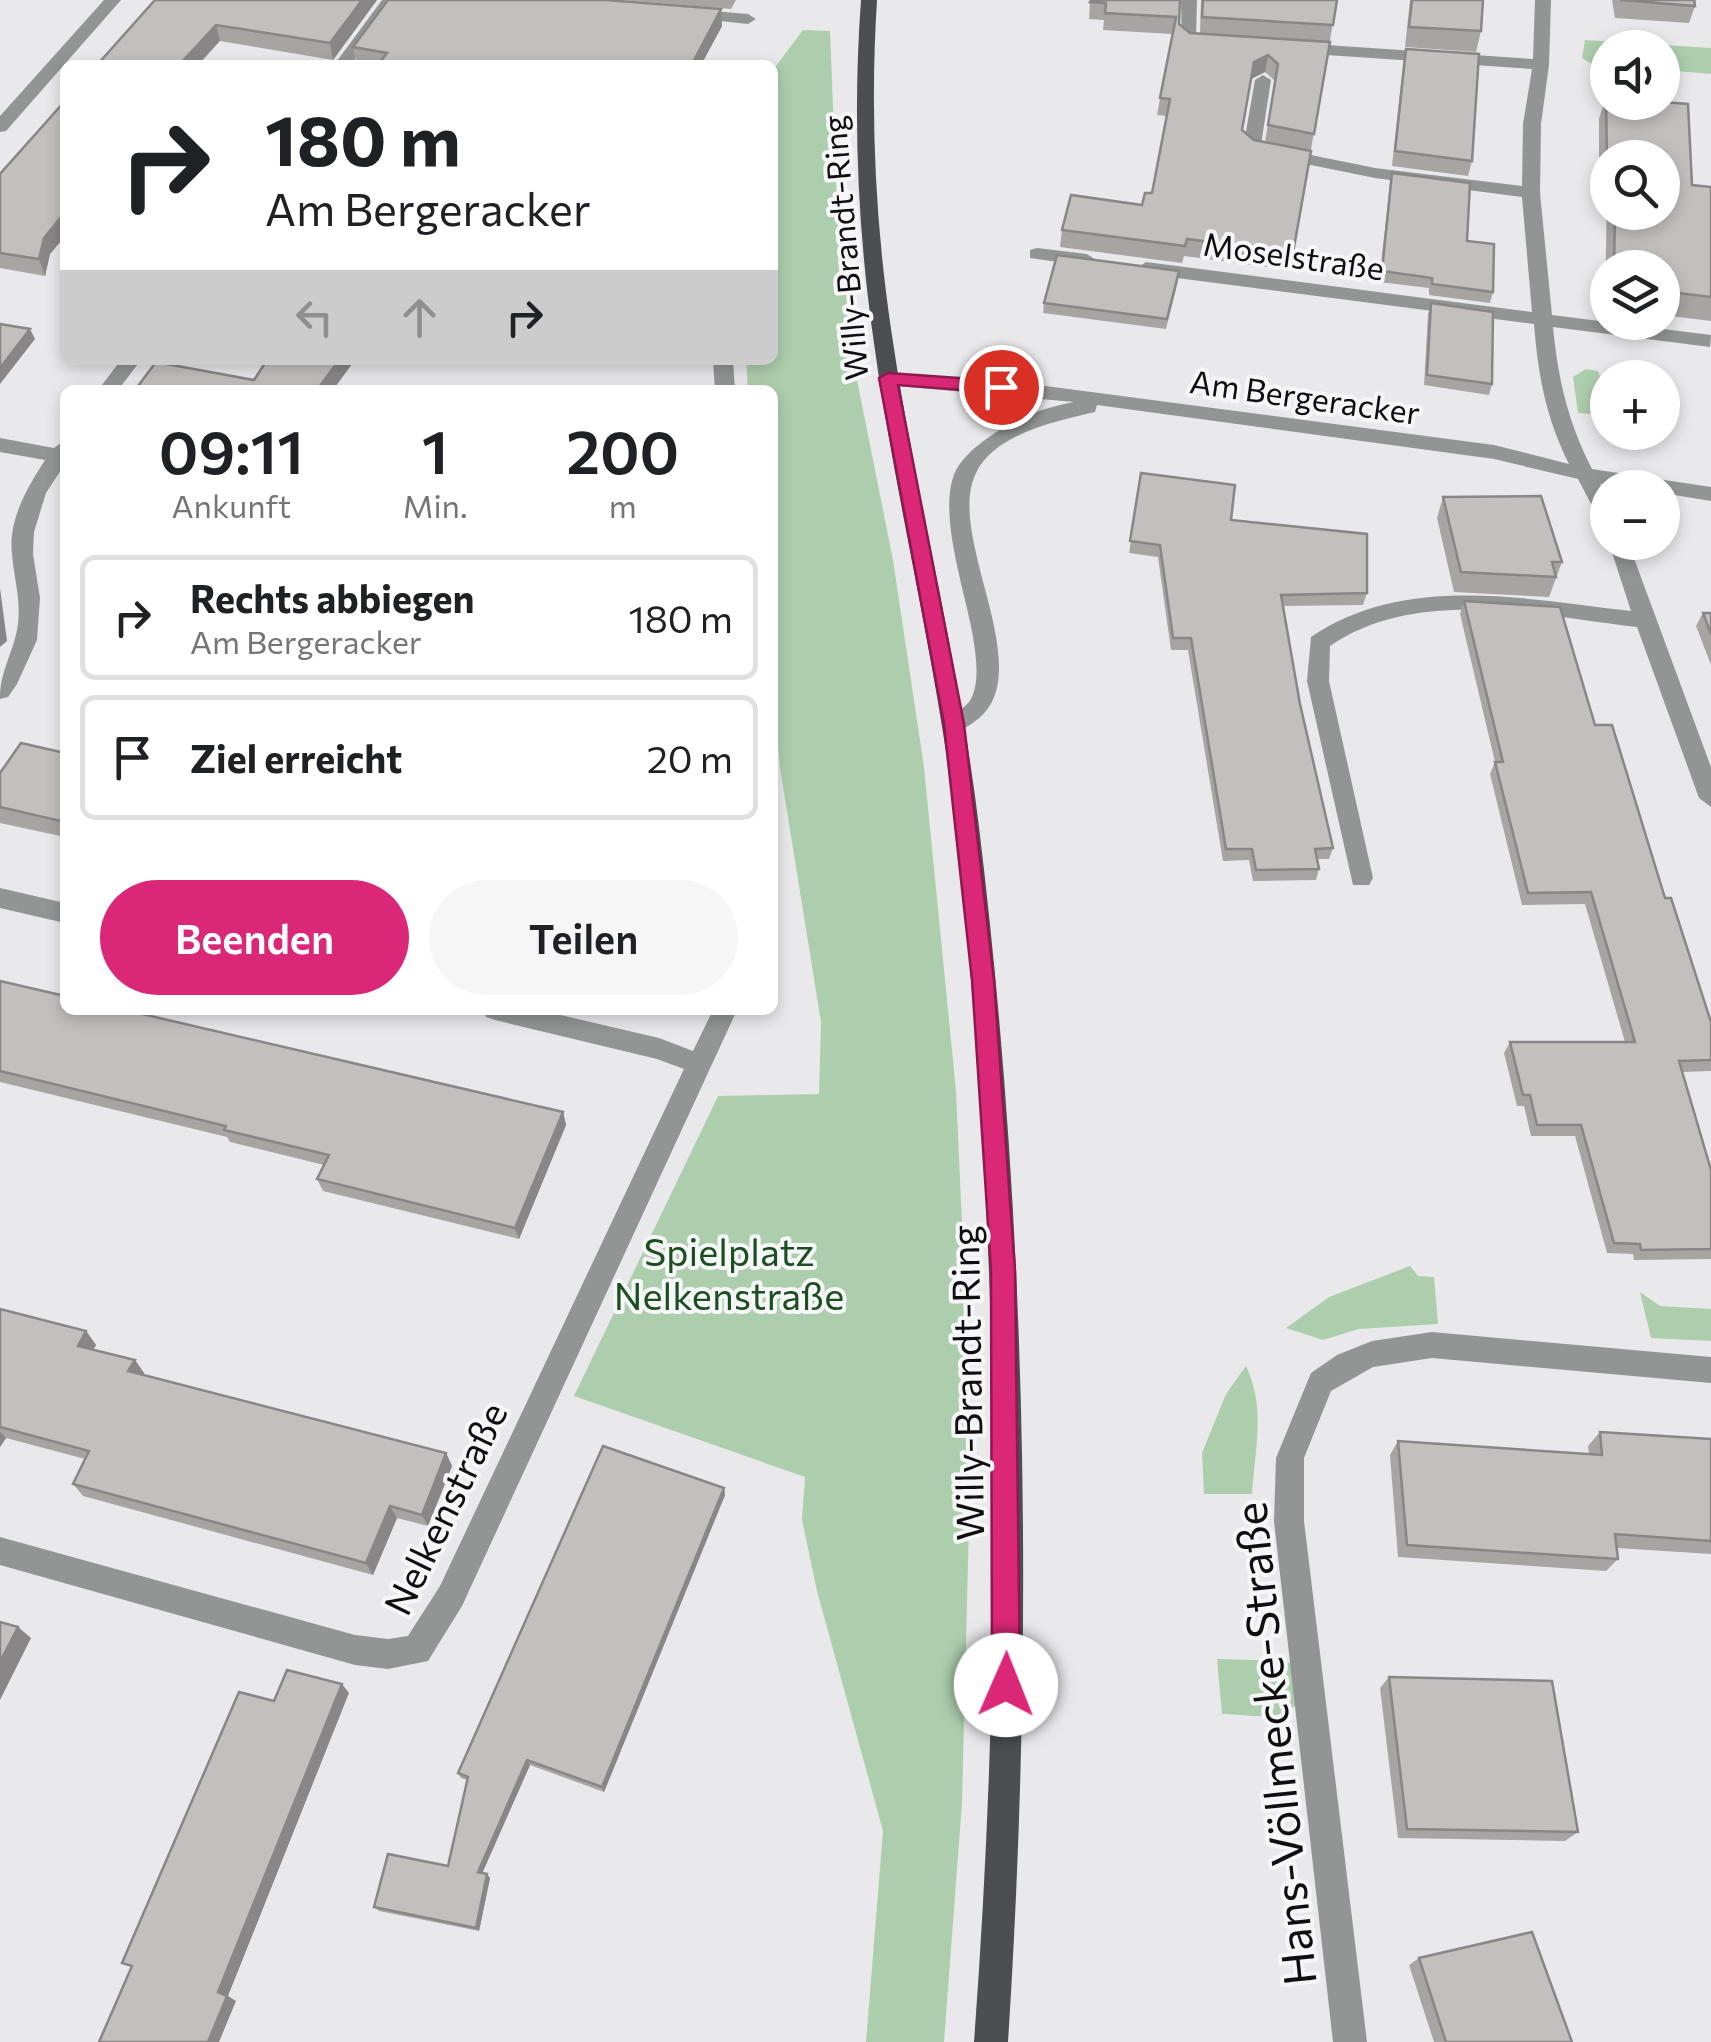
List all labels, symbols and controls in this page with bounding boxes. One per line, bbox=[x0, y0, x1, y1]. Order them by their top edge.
map controls bbox=[1590, 30, 1680, 560]
button: sound bbox=[1590, 30, 1680, 120]
text: 180 m bbox=[265, 95, 461, 180]
icon: right bbox=[100, 100, 230, 230]
street label: Willy-Brandt-Ring bbox=[812, 114, 876, 382]
button: search bbox=[1590, 140, 1680, 230]
text: Am Bergeracker bbox=[265, 180, 591, 235]
street label: Moselstraße bbox=[1201, 223, 1387, 287]
button: layers bbox=[1590, 250, 1680, 340]
icon: left bbox=[287, 290, 342, 345]
icon: ahead bbox=[392, 290, 447, 345]
icon: right bbox=[497, 290, 552, 345]
pin bbox=[959, 345, 1044, 430]
icon: arrive bbox=[974, 360, 1029, 415]
street label: Am Bergeracker bbox=[1188, 360, 1423, 432]
button: + bbox=[1590, 360, 1680, 450]
text: 09:11 bbox=[159, 413, 304, 486]
text: 1 bbox=[422, 413, 448, 486]
text: 200 bbox=[566, 413, 679, 486]
button: − bbox=[1590, 470, 1680, 560]
text: Ankunft bbox=[172, 485, 291, 525]
text: Min. bbox=[403, 485, 468, 525]
text: m bbox=[609, 485, 637, 525]
text: Rechts abbiegen bbox=[190, 574, 474, 621]
icon: right bbox=[105, 590, 160, 645]
text: 180 m bbox=[628, 594, 733, 641]
text: Am Bergeracker bbox=[190, 621, 422, 661]
icon: arrive bbox=[105, 730, 160, 785]
text: Ziel erreicht bbox=[190, 734, 402, 781]
text: 20 m bbox=[647, 734, 733, 781]
button: Beenden bbox=[100, 880, 409, 995]
button: Teilen bbox=[429, 880, 738, 995]
street label: Willy-Brandt-Ring bbox=[940, 1225, 992, 1541]
park label: Spielplatz Nelkenstraße bbox=[614, 1227, 844, 1318]
street label: Nelkenstraße bbox=[372, 1394, 516, 1622]
street label: Hans-Völlmecke-Straße bbox=[1220, 1500, 1326, 1988]
position arrow bbox=[954, 1633, 1058, 1737]

